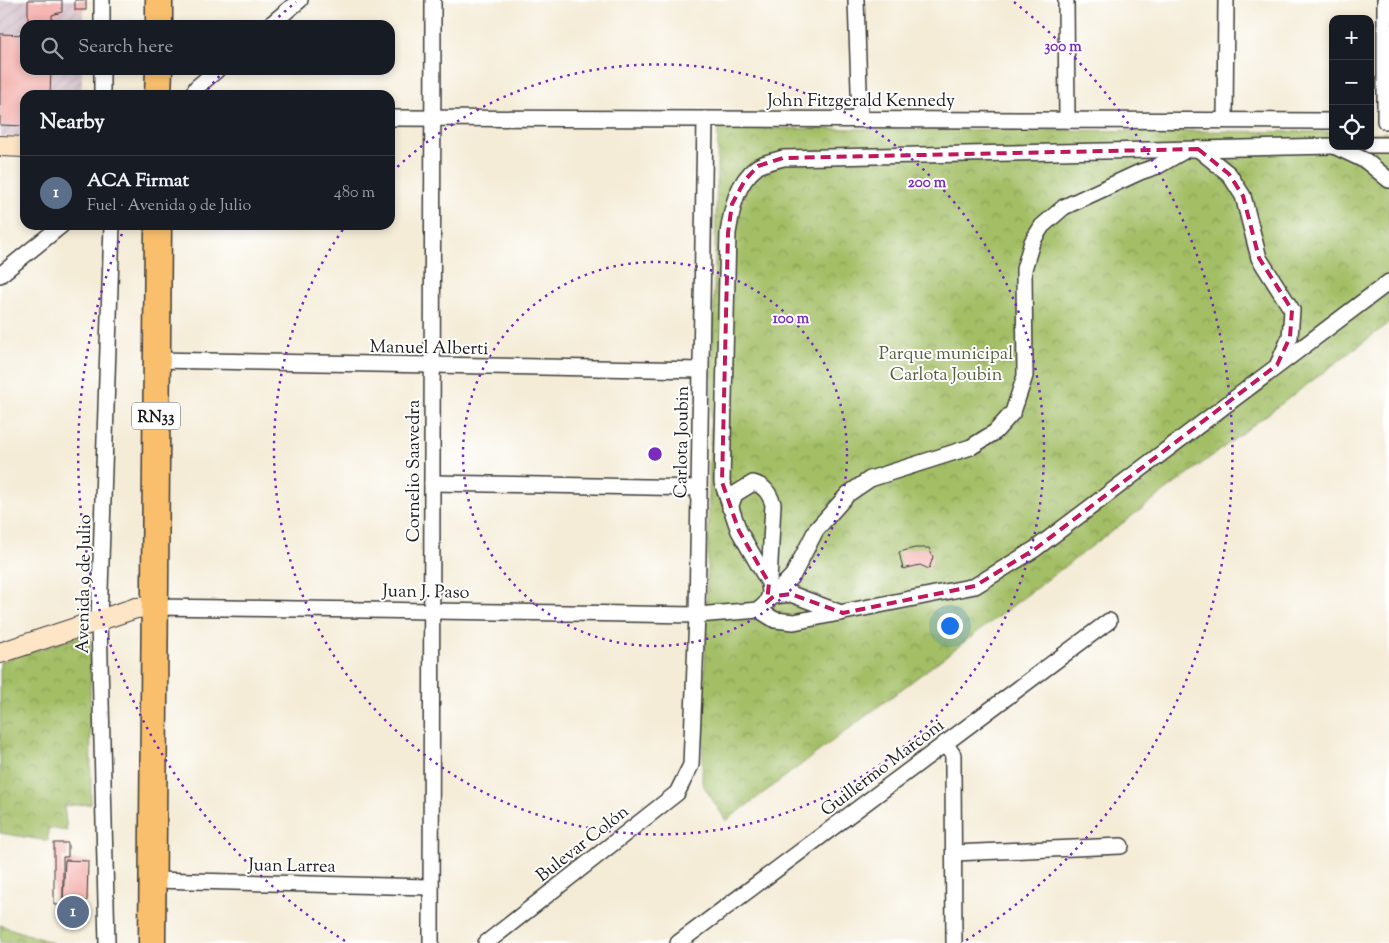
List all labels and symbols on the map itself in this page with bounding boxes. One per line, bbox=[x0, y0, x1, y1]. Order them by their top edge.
text: 300 m bbox=[1044, 37, 1082, 58]
street label: John Fitzgerald Kennedy bbox=[766, 89, 955, 115]
text: 200 m bbox=[908, 173, 947, 194]
text: 100 m bbox=[773, 309, 810, 330]
street label: Manuel Alberti bbox=[369, 335, 489, 363]
park label: Parque municipal Carlota Joubin bbox=[879, 342, 1013, 389]
street label: Carlota Joubin bbox=[669, 385, 697, 499]
street label: Cornelio Saavedra bbox=[402, 400, 428, 542]
road number: RN33 bbox=[132, 402, 180, 430]
centre of rings bbox=[646, 445, 664, 463]
street label: Avenida 9 de Julio bbox=[71, 514, 99, 654]
street label: Juan J. Paso bbox=[381, 579, 470, 607]
your location bbox=[937, 613, 963, 639]
street label: Guillermo Marconi bbox=[816, 713, 950, 824]
street label: Bulevar Colón bbox=[531, 800, 636, 889]
street label: Juan Larrea bbox=[247, 853, 336, 881]
pin: 1 bbox=[57, 893, 89, 931]

